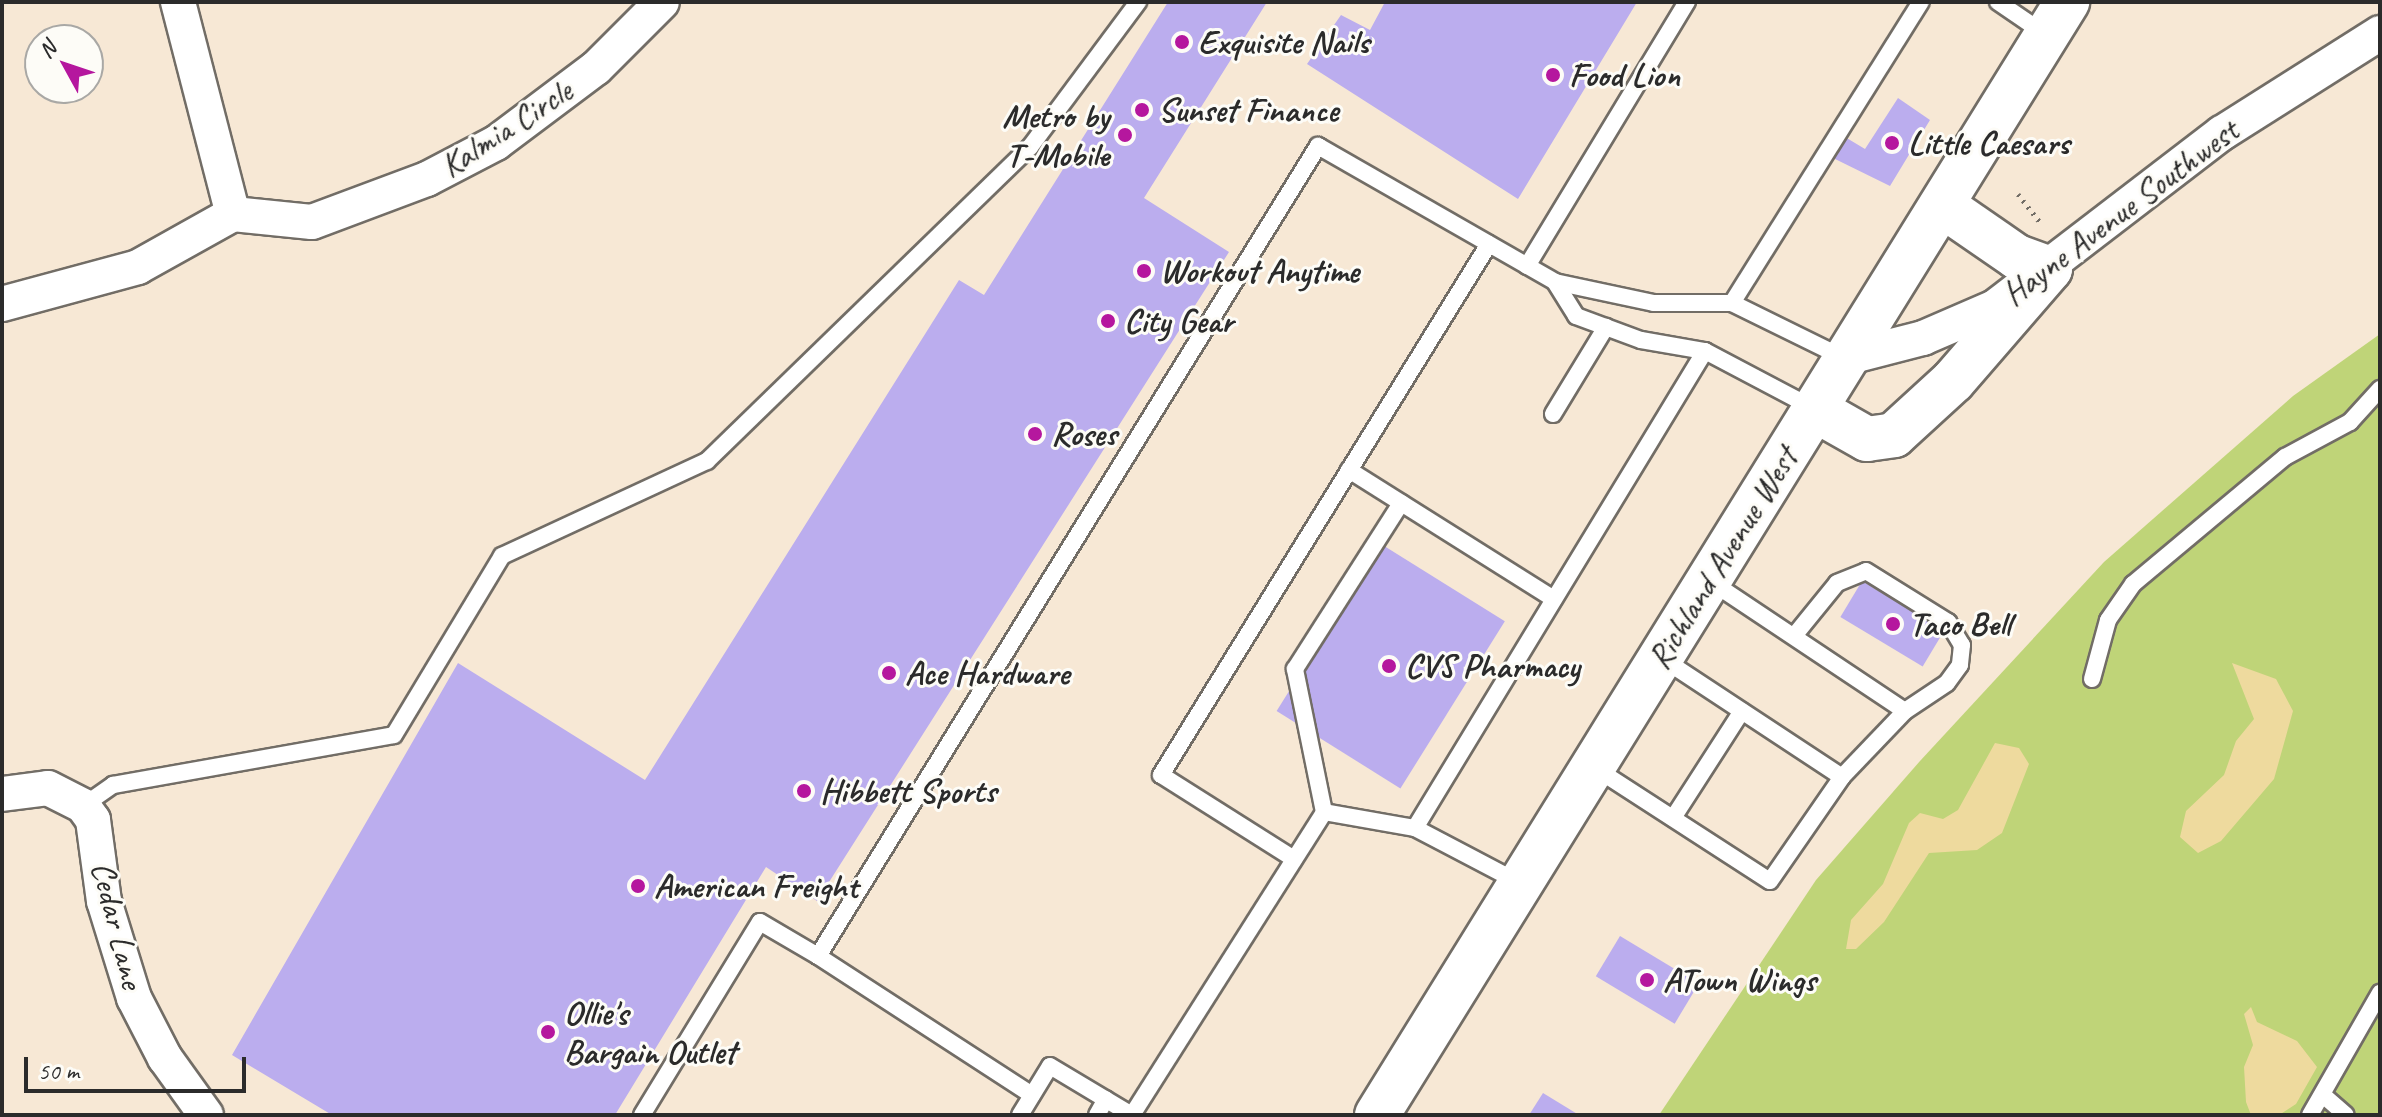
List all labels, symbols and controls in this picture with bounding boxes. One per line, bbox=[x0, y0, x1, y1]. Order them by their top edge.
place label: Exquisite Nails bbox=[1198, 22, 1370, 62]
north arrow bbox=[24, 24, 104, 104]
marker: Exquisite Nails bbox=[1173, 33, 1191, 51]
text: N bbox=[32, 36, 62, 64]
place label: Food Lion bbox=[1569, 55, 1680, 95]
marker: Food Lion bbox=[1544, 66, 1562, 84]
street label: Kalmia Circle bbox=[432, 70, 580, 186]
place label: Sunset Finance bbox=[1158, 90, 1337, 130]
place label: Metro by T-Mobile bbox=[1002, 95, 1109, 174]
marker: Sunset Finance bbox=[1133, 101, 1151, 119]
street label: Hayne Avenue Southwest bbox=[1994, 110, 2246, 314]
place label: Little Caesars bbox=[1908, 123, 2071, 163]
marker: Metro by T-Mobile bbox=[1116, 126, 1134, 144]
marker: Little Caesars bbox=[1883, 134, 1901, 152]
place label: Workout Anytime bbox=[1160, 251, 1359, 291]
marker: Workout Anytime bbox=[1135, 262, 1153, 280]
place label: City Gear bbox=[1124, 301, 1232, 341]
marker: City Gear bbox=[1099, 312, 1117, 330]
place label: Roses bbox=[1051, 414, 1117, 454]
marker: Roses bbox=[1026, 425, 1044, 443]
street label: Richland Avenue West bbox=[1638, 440, 1806, 676]
place label: Taco Bell bbox=[1909, 604, 2011, 644]
marker: Taco Bell bbox=[1884, 615, 1902, 633]
place label: CVS Pharmacy bbox=[1405, 646, 1580, 686]
place label: Ace Hardware bbox=[905, 653, 1070, 693]
marker: CVS Pharmacy bbox=[1380, 657, 1398, 675]
marker: Ace Hardware bbox=[880, 664, 898, 682]
place label: Hibbett Sports bbox=[820, 771, 996, 811]
marker: Hibbett Sports bbox=[795, 782, 813, 800]
street label: Cedar Lane bbox=[82, 857, 154, 993]
place label: American Freight bbox=[654, 866, 857, 906]
marker: American Freight bbox=[629, 877, 647, 895]
place label: ATown Wings bbox=[1663, 960, 1817, 1000]
marker: ATown Wings bbox=[1638, 971, 1656, 989]
place label: Ollie's Bargain Outlet bbox=[564, 992, 736, 1072]
marker: Ollie's Bargain Outlet bbox=[539, 1023, 557, 1041]
scale bar bbox=[28, 1041, 250, 1091]
text: 50 m bbox=[38, 1056, 79, 1086]

